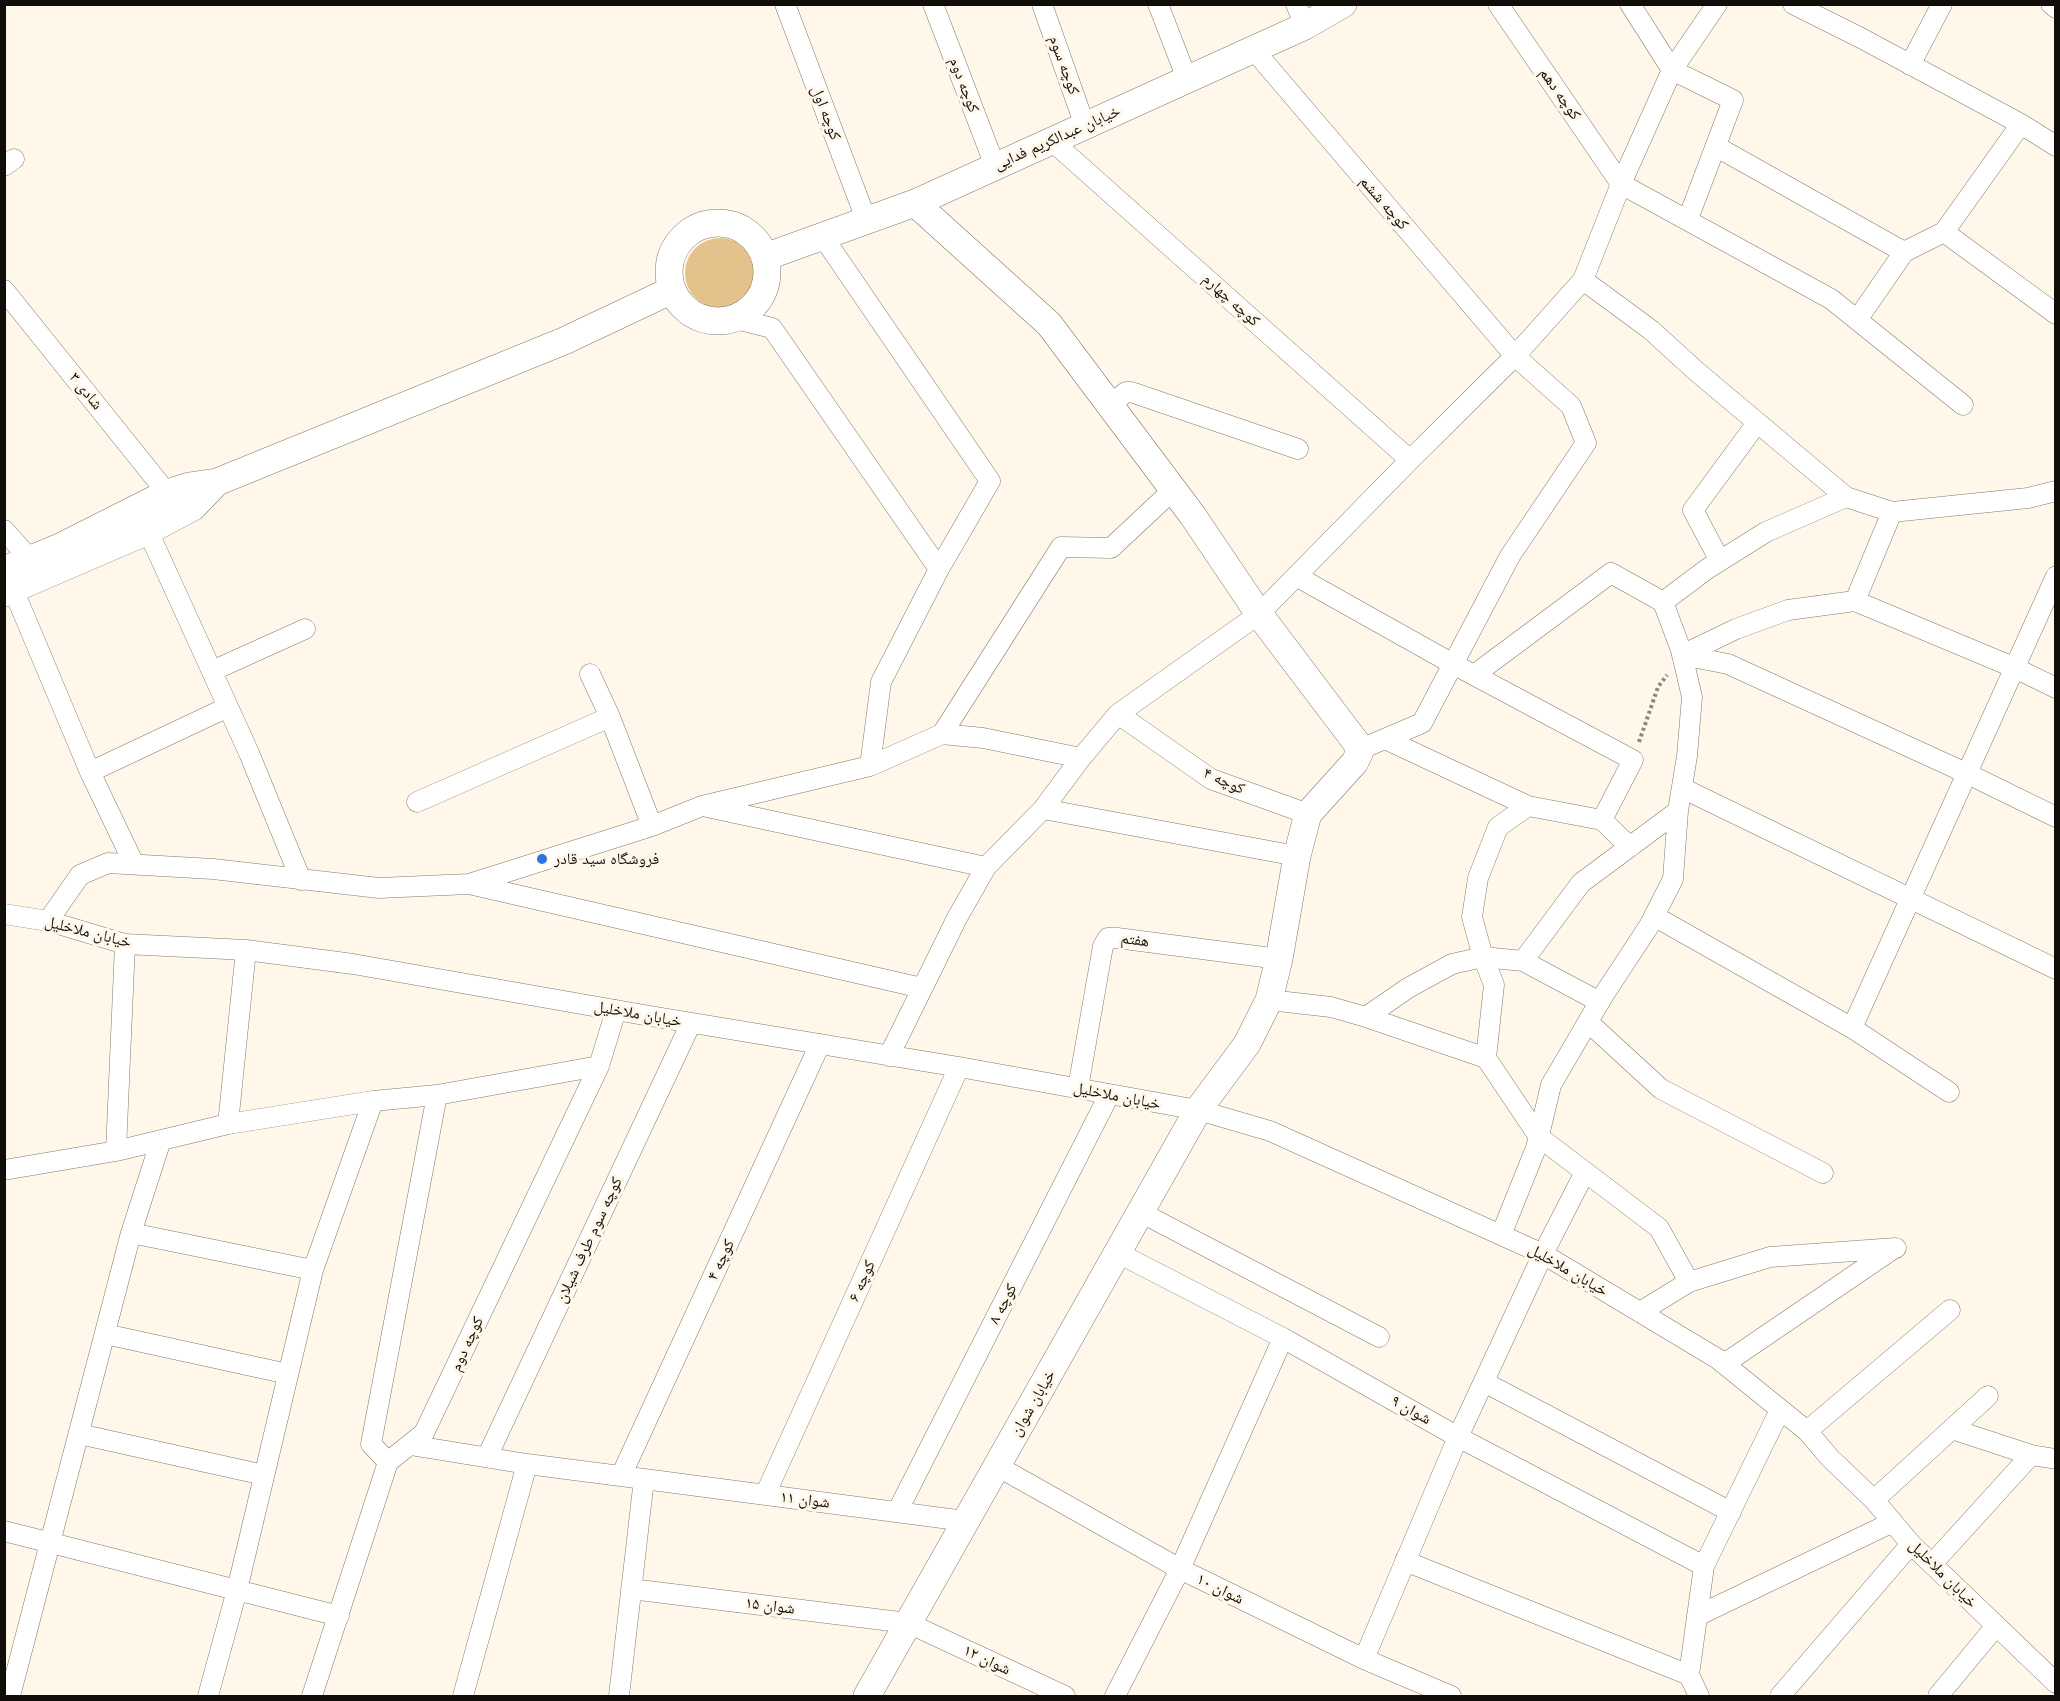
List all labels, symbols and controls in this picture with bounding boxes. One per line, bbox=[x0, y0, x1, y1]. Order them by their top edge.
street label: کوچه سوم bbox=[1044, 33, 1084, 97]
street label: کوچه دوم bbox=[945, 55, 983, 115]
street label: کوچه دهم bbox=[1535, 64, 1585, 124]
street label: کوچه اول bbox=[807, 83, 845, 143]
street label: خیابان عبدالکریم فدایی bbox=[991, 101, 1123, 175]
street label: کوچه ششم bbox=[1355, 172, 1413, 234]
street label: کوچه چهارم bbox=[1198, 269, 1264, 331]
street label: شادی ۳ bbox=[65, 368, 107, 414]
street label: کوچه ۴ bbox=[1200, 763, 1248, 799]
place label: فروشگاه سید قادر bbox=[554, 849, 659, 869]
marker: فروشگاه سید قادر bbox=[535, 852, 549, 866]
street label: خیابان ملاخلیل bbox=[43, 912, 133, 952]
street label: هفتم bbox=[1120, 929, 1150, 951]
street label: خیابان ملاخلیل bbox=[593, 997, 683, 1031]
street label: خیابان ملاخلیل bbox=[1072, 1078, 1162, 1114]
street label: کوچه سوم طرف شیلان bbox=[551, 1174, 627, 1306]
street label: کوچه ۴ bbox=[703, 1236, 739, 1284]
street label: خیابان ملاخلیل bbox=[1525, 1240, 1611, 1300]
street label: کوچه ۶ bbox=[844, 1257, 880, 1305]
street label: کوچه ۸ bbox=[985, 1280, 1021, 1328]
street label: کوچه دوم bbox=[446, 1314, 488, 1374]
street label: خیابان شوان bbox=[1006, 1366, 1060, 1440]
street label: شوان ۹ bbox=[1388, 1391, 1434, 1429]
street label: شوان ۱۱ bbox=[779, 1487, 831, 1513]
street label: خیابان ملاخلیل bbox=[1905, 1536, 1981, 1612]
street label: شوان ۱۰ bbox=[1193, 1569, 1247, 1609]
street label: شوان ۱۵ bbox=[744, 1593, 796, 1619]
street label: شوان ۱۲ bbox=[960, 1641, 1014, 1679]

